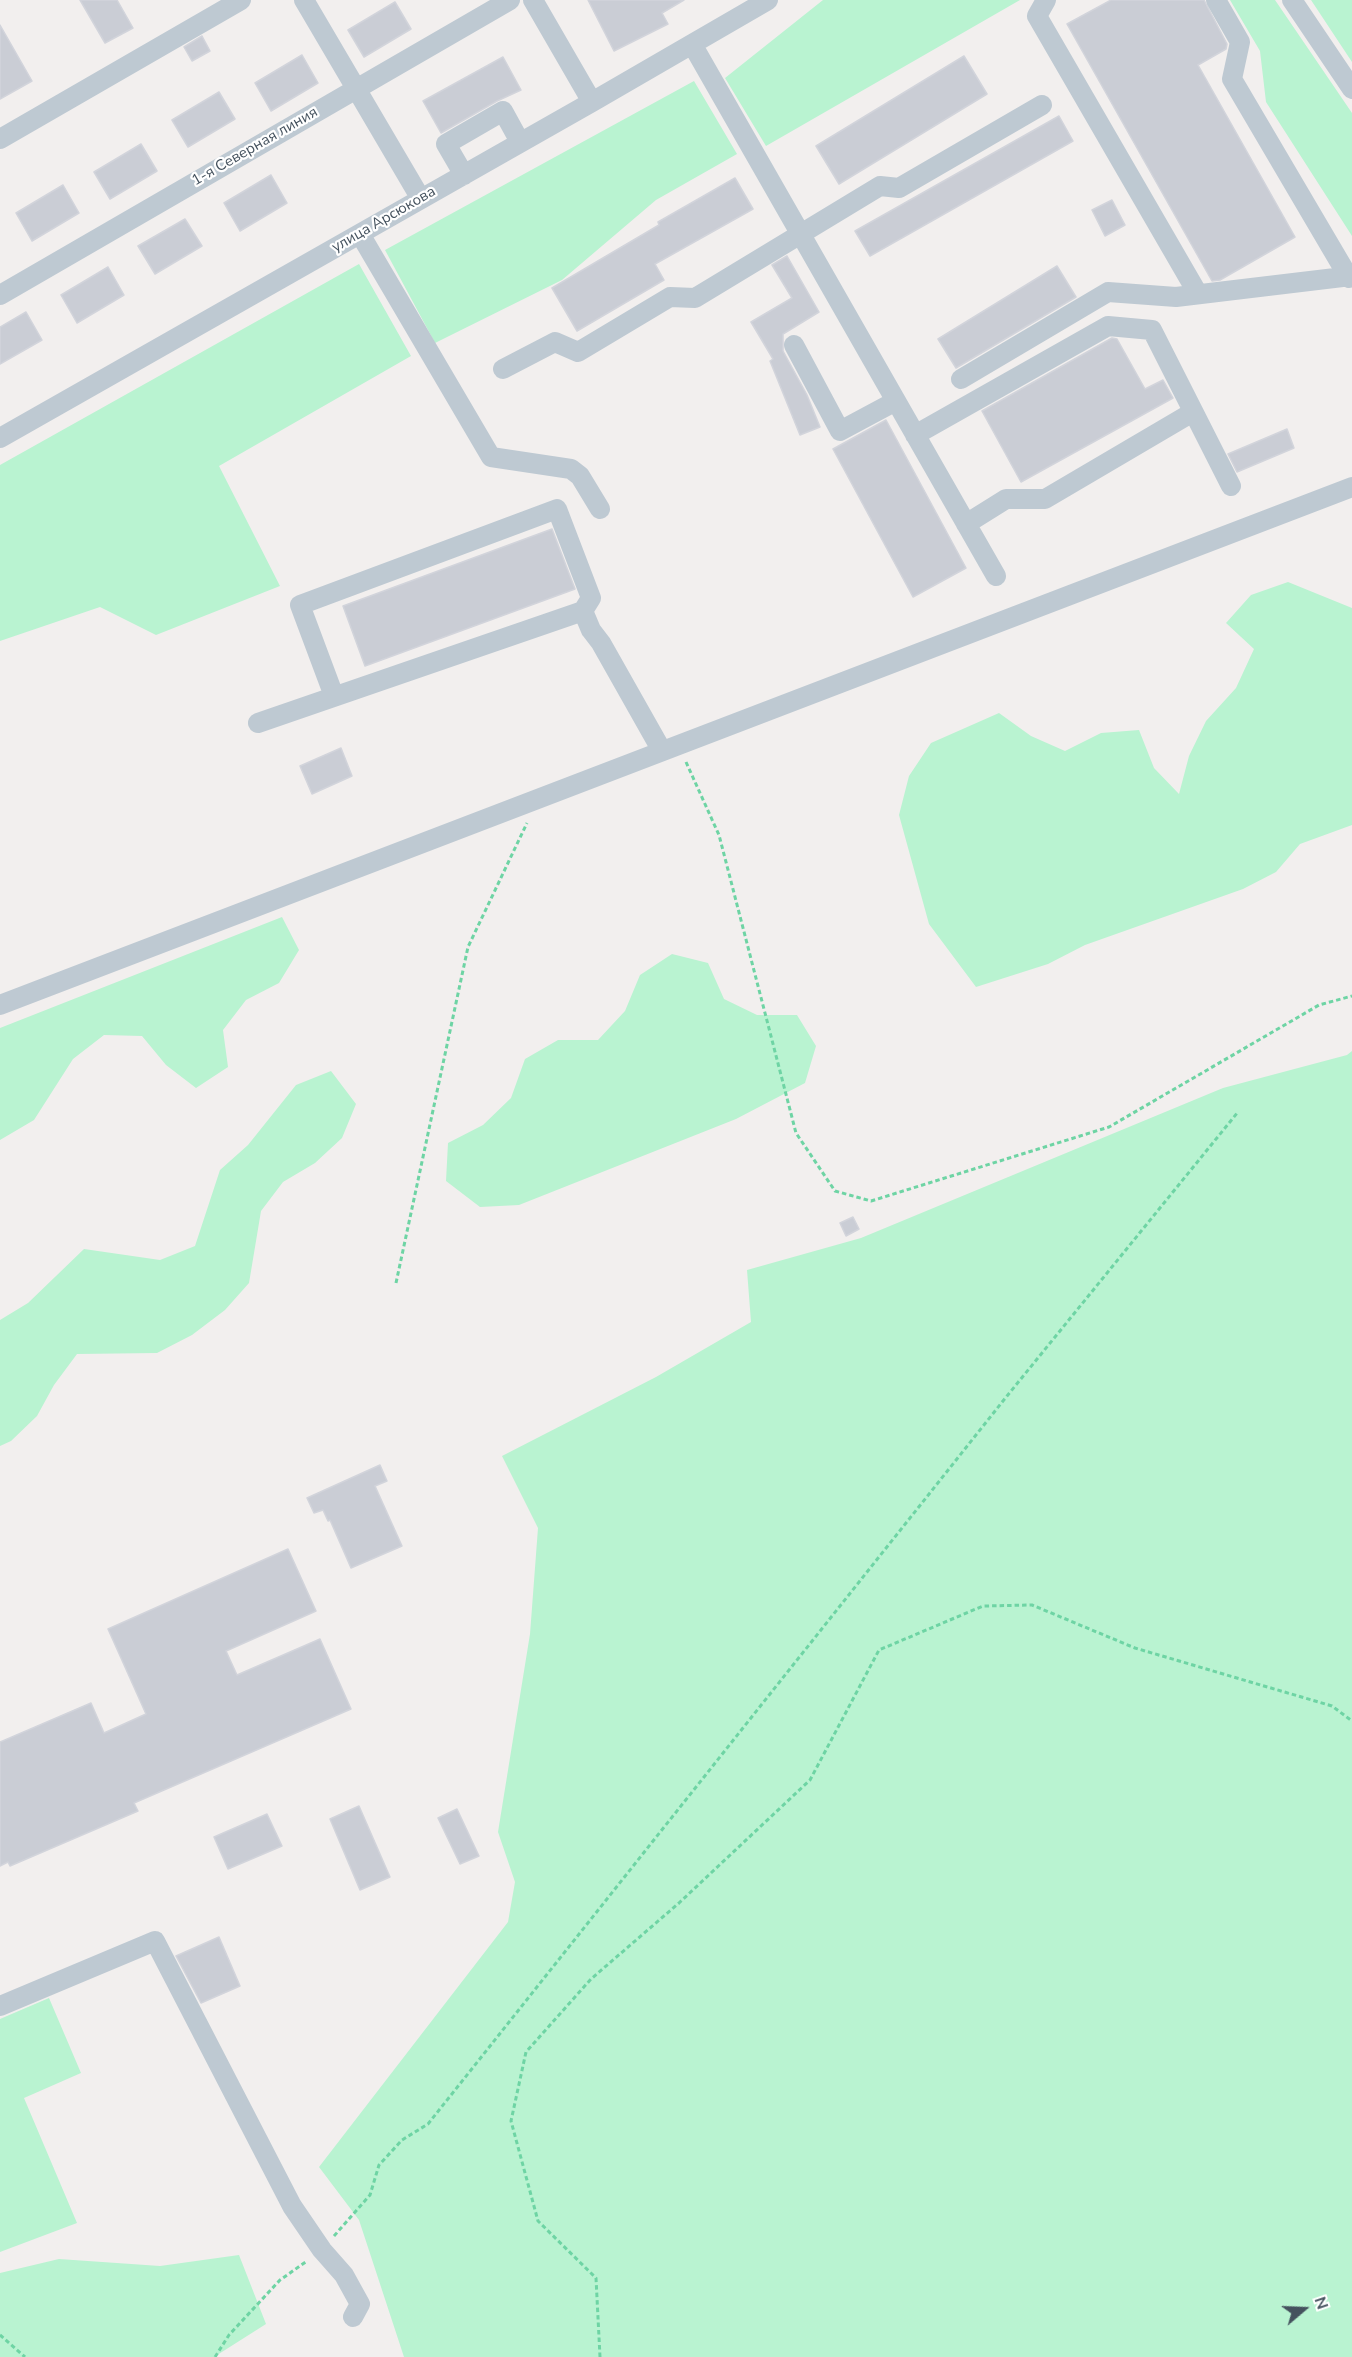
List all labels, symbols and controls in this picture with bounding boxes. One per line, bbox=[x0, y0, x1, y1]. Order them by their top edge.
street label: 1-я Северная линия bbox=[189, 104, 321, 190]
street label: улица Арсюкова bbox=[329, 183, 439, 257]
north arrow bbox=[1274, 2279, 1334, 2339]
text: N bbox=[1309, 2294, 1333, 2312]

